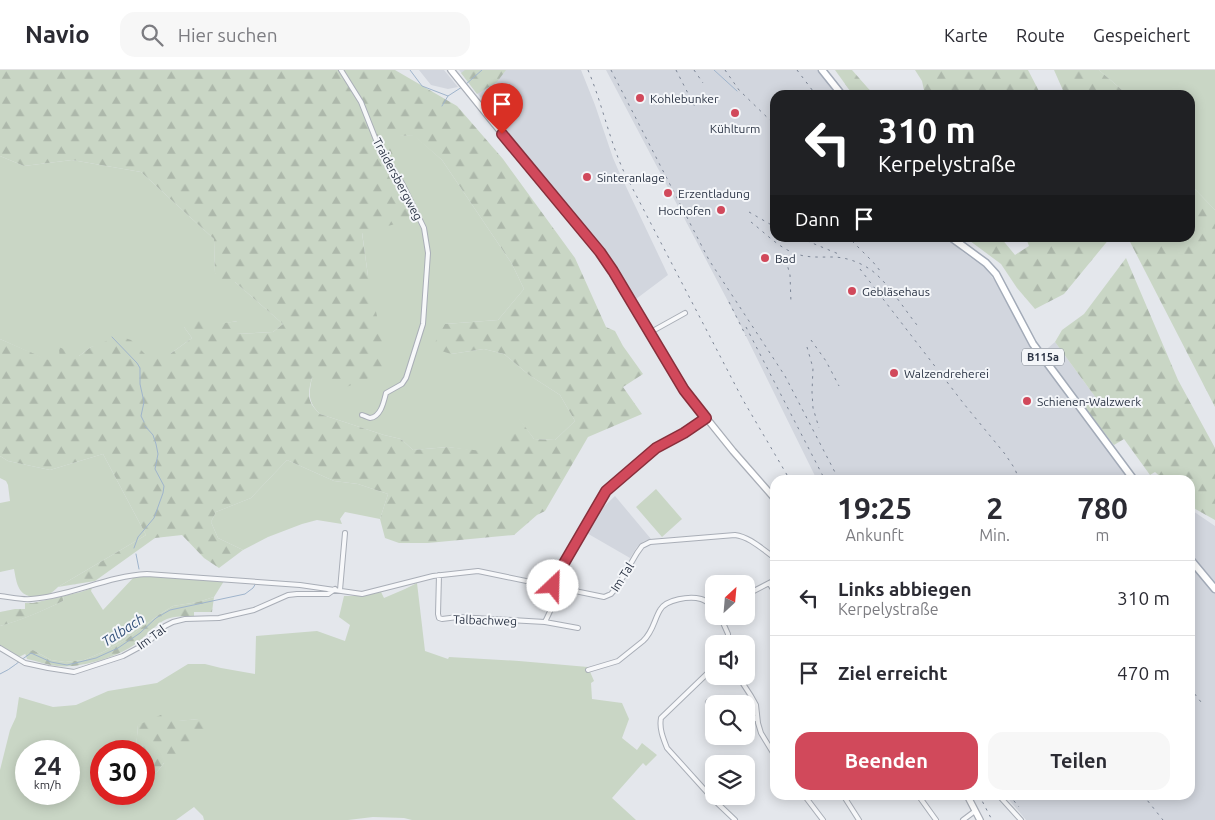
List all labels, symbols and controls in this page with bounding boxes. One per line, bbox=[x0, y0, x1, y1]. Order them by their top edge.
search box bbox=[120, 12, 470, 57]
text: Navio bbox=[25, 21, 90, 48]
icon: search bbox=[138, 21, 166, 49]
text: Hier suchen bbox=[178, 24, 278, 46]
text: Karte bbox=[944, 25, 988, 45]
text: Route bbox=[1016, 25, 1065, 45]
text: Gespeichert bbox=[1093, 25, 1190, 45]
pin bbox=[481, 83, 523, 134]
icon: arrive bbox=[488, 90, 516, 118]
marker: Kohlebunker bbox=[634, 92, 646, 104]
place label: Kohlebunker bbox=[650, 92, 719, 105]
marker: Kühlturm bbox=[729, 107, 741, 119]
icon: left bbox=[795, 110, 860, 175]
text: 310 m bbox=[878, 110, 976, 150]
place label: Kühlturm bbox=[710, 122, 760, 135]
street label: Traidersbergweg bbox=[371, 136, 425, 222]
text: Kerpelystraße bbox=[878, 151, 1016, 176]
marker: Sinteranlage bbox=[581, 171, 593, 183]
place label: Sinteranlage bbox=[597, 171, 665, 184]
marker: Erzentladung bbox=[662, 187, 674, 199]
place label: Erzentladung bbox=[678, 187, 750, 200]
place label: Hochofen bbox=[658, 204, 711, 217]
marker: Hochofen bbox=[715, 204, 727, 216]
icon: arrive bbox=[850, 205, 878, 233]
text: Dann bbox=[795, 208, 840, 230]
marker: Bad bbox=[759, 252, 771, 264]
place label: Bad bbox=[775, 252, 796, 265]
marker: Gebläsehaus bbox=[846, 285, 858, 297]
place label: Gebläsehaus bbox=[862, 285, 930, 298]
road number: B115a bbox=[1022, 348, 1064, 366]
marker: Walzendreherei bbox=[888, 367, 900, 379]
place label: Walzendreherei bbox=[904, 367, 989, 380]
marker: Schienen-Walzwerk bbox=[1021, 395, 1033, 407]
place label: Schienen-Walzwerk bbox=[1037, 395, 1141, 408]
text: 19:25 bbox=[837, 491, 912, 525]
text: 2 bbox=[986, 491, 1003, 525]
text: 780 bbox=[1077, 491, 1128, 525]
text: Ankunft bbox=[845, 526, 904, 544]
text: Min. bbox=[979, 526, 1010, 544]
text: m bbox=[1096, 526, 1109, 544]
position arrow bbox=[526, 559, 578, 611]
street label: Im Tal bbox=[608, 560, 636, 594]
north arrow bbox=[705, 575, 755, 625]
map controls bbox=[705, 575, 755, 805]
text: Links abbiegen bbox=[838, 578, 972, 600]
icon: left bbox=[795, 584, 823, 612]
text: 310 m bbox=[1117, 587, 1170, 609]
text: Kerpelystraße bbox=[838, 600, 939, 618]
water label: Talbach bbox=[99, 610, 147, 650]
street label: Talbachweg bbox=[453, 612, 517, 628]
street label: Im Tal bbox=[134, 622, 168, 652]
button: sound bbox=[705, 635, 755, 685]
icon: arrive bbox=[795, 659, 823, 687]
text: Ziel erreicht bbox=[838, 662, 947, 684]
text: 470 m bbox=[1117, 662, 1170, 684]
button: search bbox=[705, 695, 755, 745]
button: Beenden bbox=[795, 732, 978, 790]
button: Teilen bbox=[988, 732, 1170, 790]
speed limit sign: 30 bbox=[90, 740, 155, 805]
text: 24 bbox=[33, 752, 62, 780]
button: layers bbox=[705, 755, 755, 805]
text: km/h bbox=[34, 778, 61, 791]

